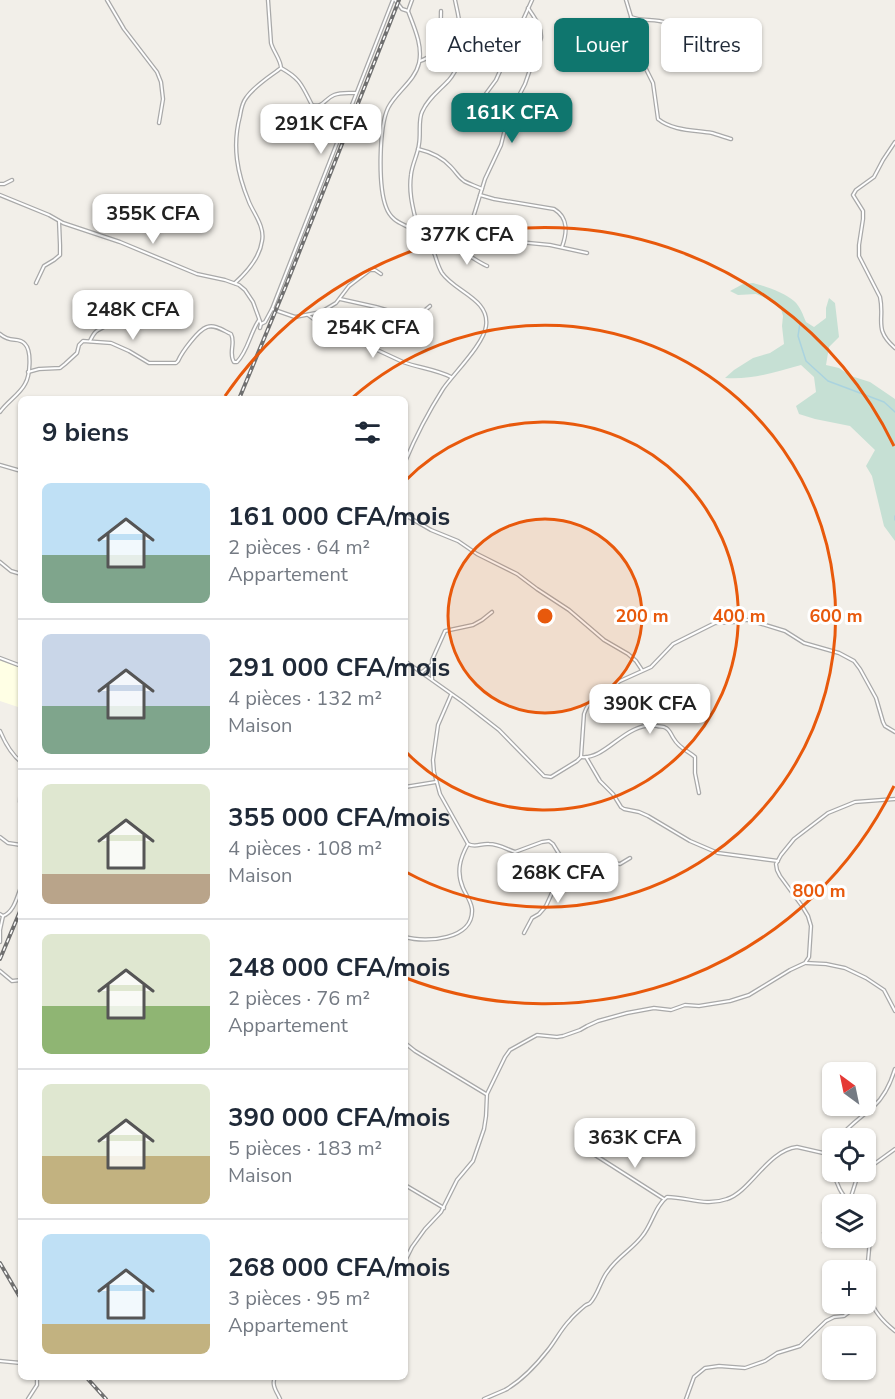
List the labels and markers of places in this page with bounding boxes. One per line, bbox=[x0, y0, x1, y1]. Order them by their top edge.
pin: 161K CFA bbox=[450, 93, 574, 144]
pin: 291K CFA bbox=[259, 104, 383, 155]
pin: 355K CFA bbox=[91, 194, 215, 245]
pin: 377K CFA bbox=[405, 215, 529, 266]
pin: 248K CFA bbox=[71, 290, 195, 341]
pin: 254K CFA bbox=[311, 308, 435, 359]
centre of rings bbox=[535, 606, 555, 626]
pin: 390K CFA bbox=[588, 684, 712, 735]
pin: 268K CFA bbox=[496, 853, 620, 904]
pin: 363K CFA bbox=[573, 1118, 697, 1169]

